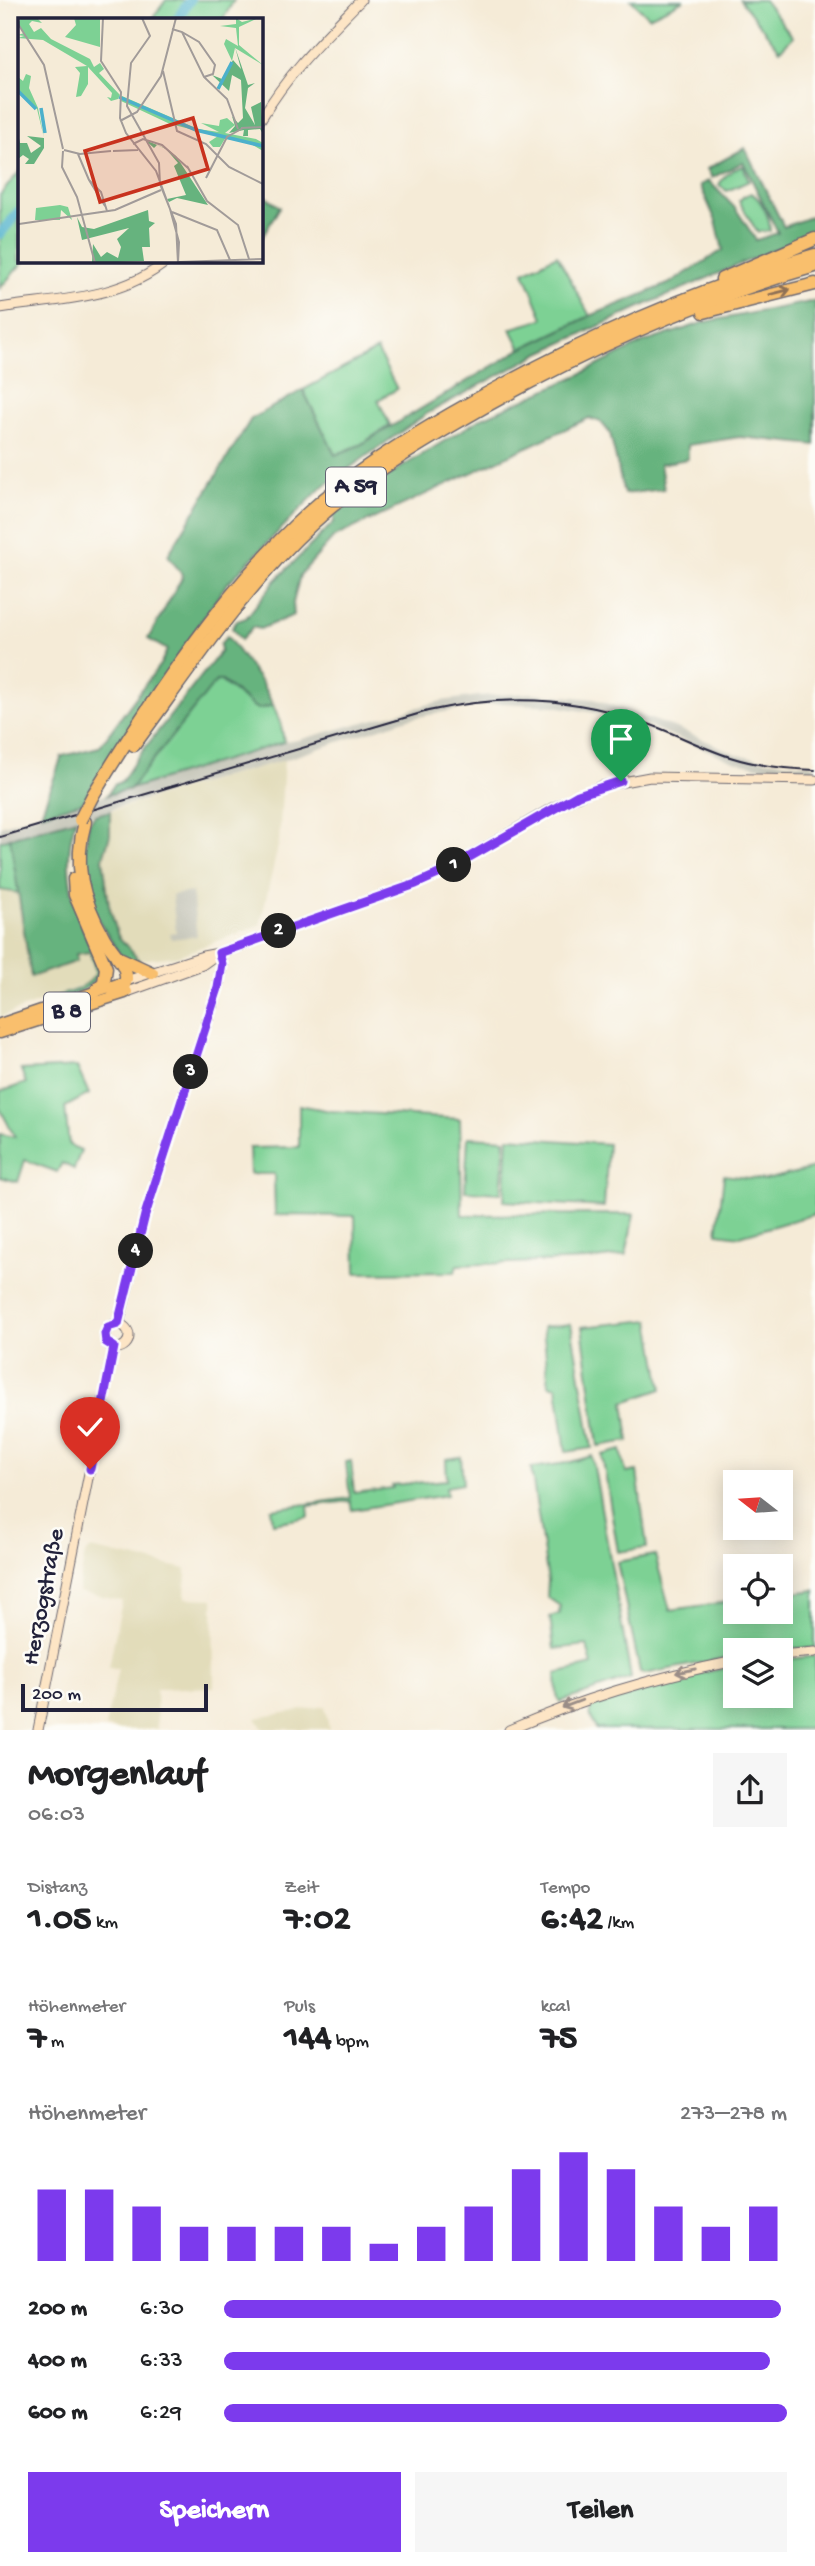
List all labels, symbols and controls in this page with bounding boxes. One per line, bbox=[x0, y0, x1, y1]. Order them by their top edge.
inset map bbox=[18, 18, 262, 262]
one-way arrow bbox=[768, 285, 791, 299]
road number: A 59 bbox=[326, 467, 386, 506]
pin bbox=[591, 709, 651, 781]
icon: arrive bbox=[602, 720, 640, 758]
pin: 1 bbox=[436, 848, 472, 882]
text: 1 bbox=[450, 853, 457, 876]
pin: 2 bbox=[262, 914, 296, 948]
text: 2 bbox=[274, 919, 283, 942]
road number: B 8 bbox=[44, 993, 90, 1032]
pin: 3 bbox=[174, 1054, 208, 1090]
text: 3 bbox=[186, 1060, 195, 1083]
pin: 4 bbox=[118, 1234, 154, 1268]
text: 4 bbox=[131, 1239, 140, 1262]
pin bbox=[60, 1397, 120, 1469]
icon: check bbox=[71, 1408, 109, 1446]
north arrow bbox=[723, 1470, 793, 1540]
map controls bbox=[723, 1470, 793, 1708]
street label: Herzogstraße bbox=[18, 1526, 73, 1668]
button: locate bbox=[723, 1554, 793, 1624]
button: layers bbox=[723, 1638, 793, 1708]
one-way arrow bbox=[675, 1664, 698, 1678]
scale bar bbox=[21, 1680, 208, 1712]
text: 200 m bbox=[32, 1684, 81, 1707]
one-way arrow bbox=[562, 1699, 584, 1711]
button: share bbox=[713, 1753, 787, 1827]
text: Morgenlauf bbox=[28, 1754, 206, 1798]
text: 06:03 bbox=[28, 1802, 85, 1829]
text: Distanz bbox=[28, 1877, 87, 1900]
text: Zeit bbox=[284, 1877, 318, 1900]
text: Tempo bbox=[541, 1877, 590, 1900]
text: 1.05 bbox=[28, 1900, 91, 1941]
text: 7:02 bbox=[284, 1900, 351, 1941]
text: 6:42 bbox=[541, 1900, 603, 1941]
text: km bbox=[91, 1912, 118, 1935]
text: /km bbox=[603, 1912, 634, 1935]
text: Höhenmeter bbox=[28, 1996, 125, 2019]
text: Puls bbox=[284, 1996, 315, 2019]
text: kcal bbox=[541, 1996, 570, 2019]
text: 7 bbox=[28, 2019, 46, 2060]
text: 144 bbox=[284, 2019, 332, 2060]
text: 75 bbox=[541, 2019, 577, 2060]
text: m bbox=[46, 2031, 64, 2054]
text: bpm bbox=[332, 2031, 369, 2054]
text: Höhenmeter bbox=[28, 2101, 146, 2128]
text: 273–278 m bbox=[680, 2101, 787, 2128]
text: 200 m bbox=[28, 2296, 87, 2323]
text: 6:30 bbox=[140, 2296, 184, 2323]
text: 400 m bbox=[28, 2348, 87, 2375]
text: 6:33 bbox=[140, 2348, 183, 2375]
text: 600 m bbox=[28, 2400, 88, 2427]
text: 6:29 bbox=[140, 2400, 182, 2427]
button: Speichern bbox=[28, 2472, 401, 2552]
button: Teilen bbox=[415, 2472, 787, 2552]

